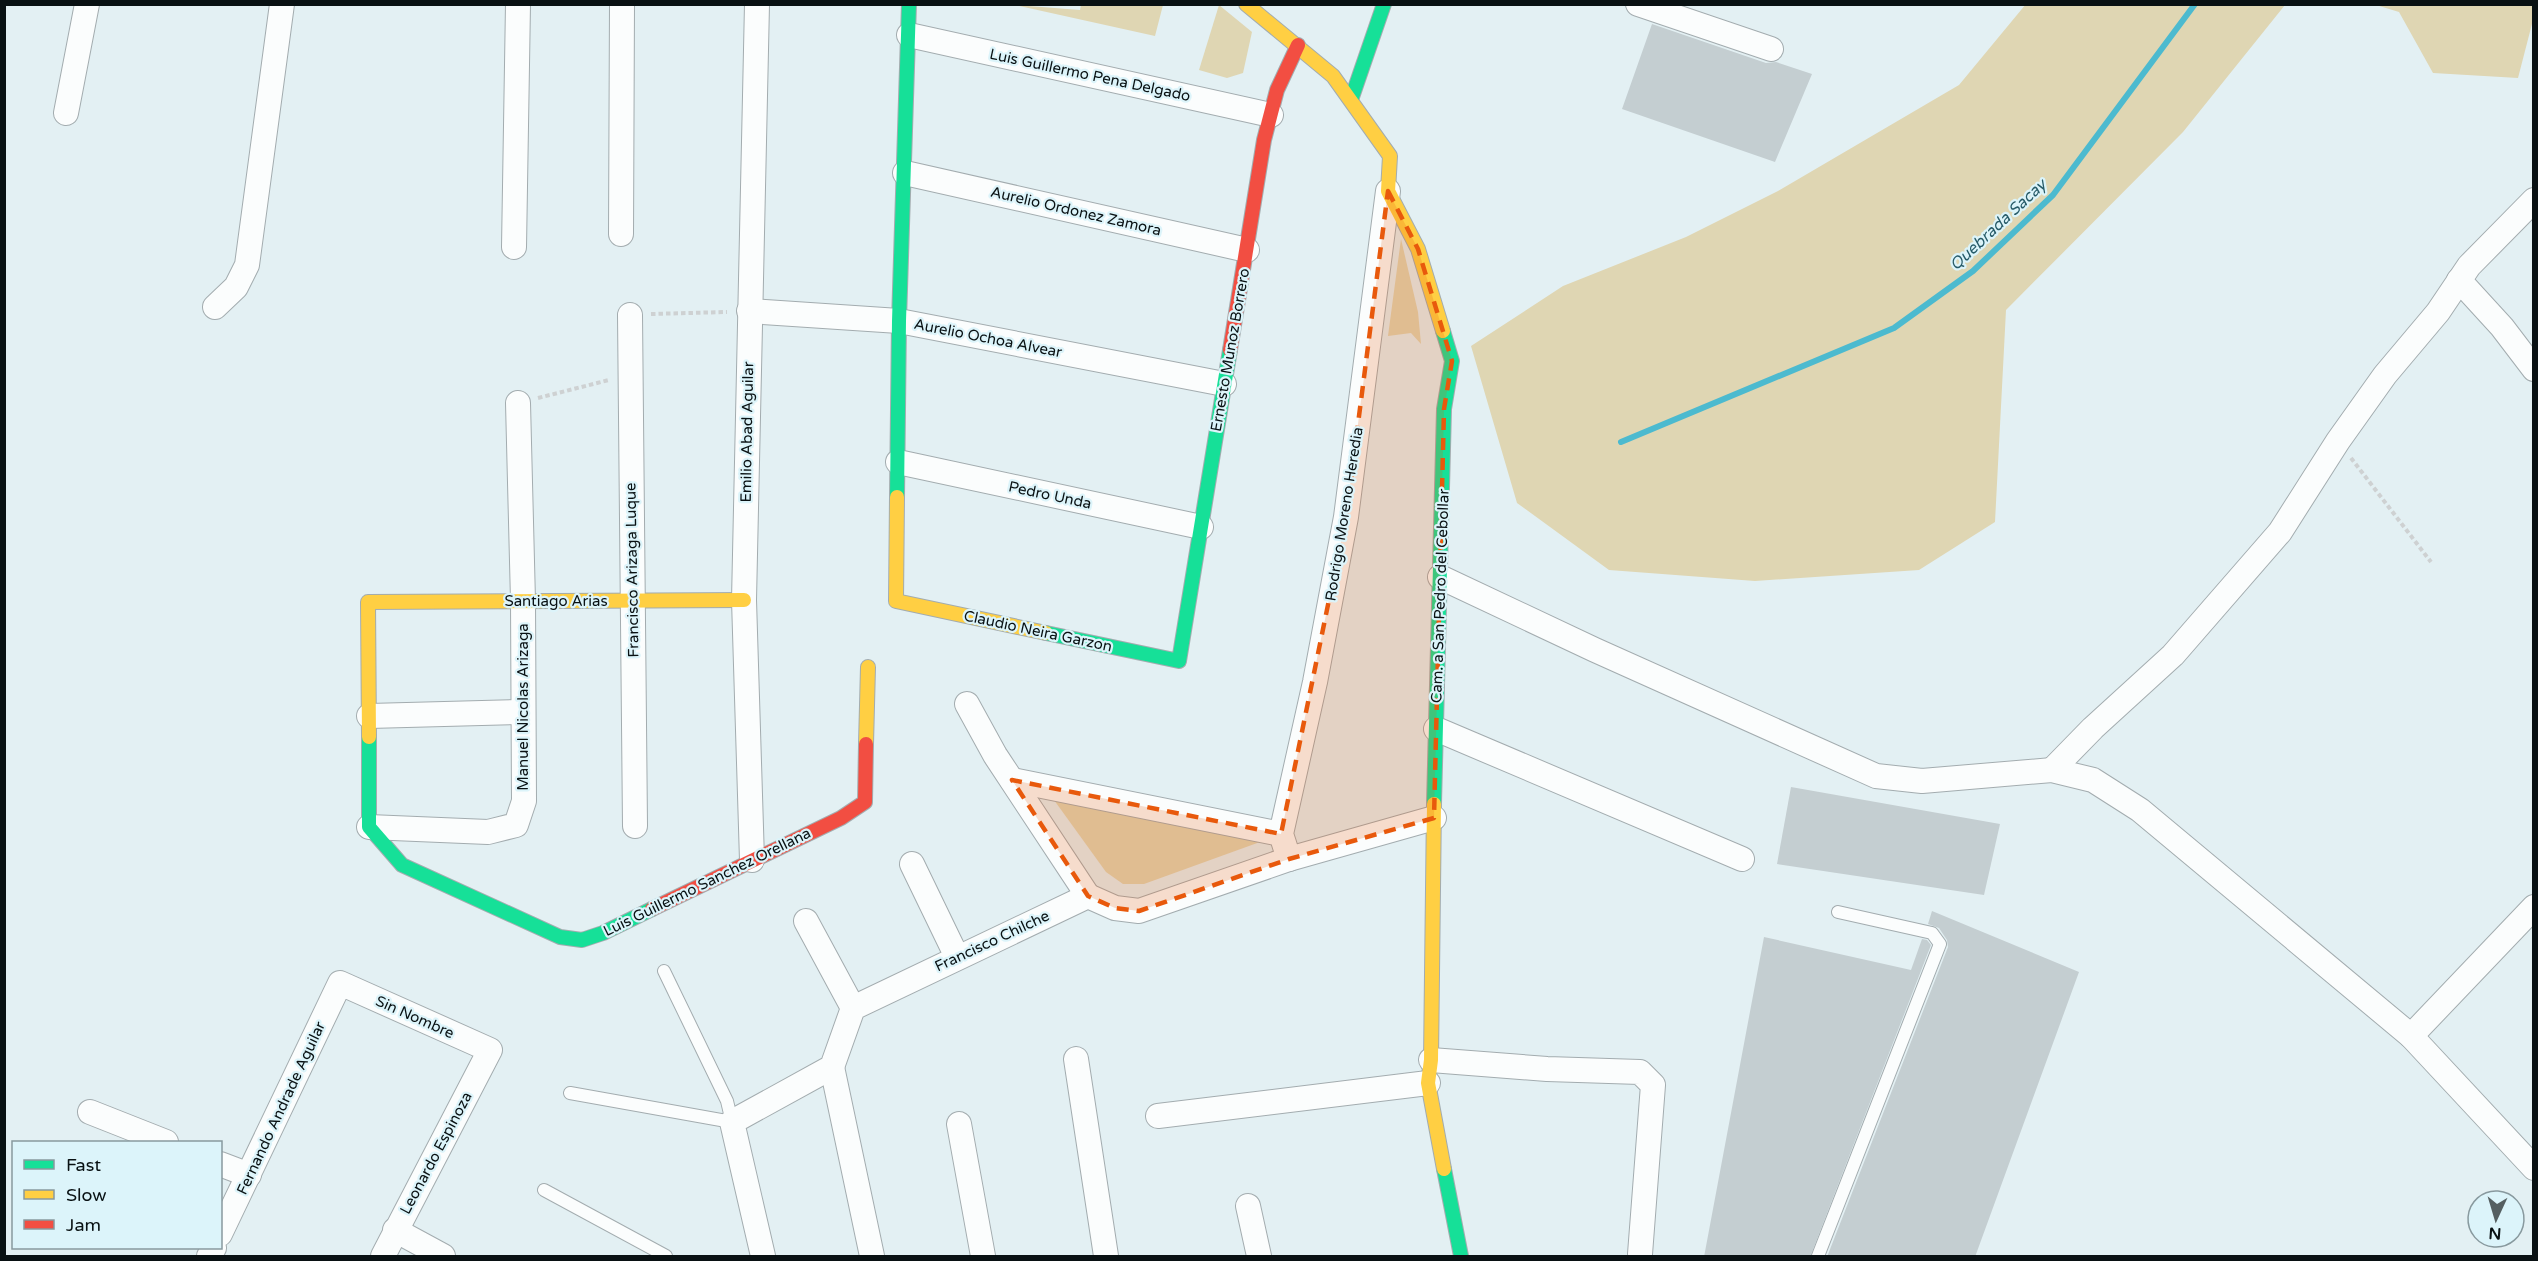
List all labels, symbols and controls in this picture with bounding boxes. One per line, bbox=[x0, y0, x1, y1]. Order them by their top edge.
street label: Luis Guillermo Pena Delgado bbox=[988, 45, 1192, 105]
water label: Quebrada Sacay bbox=[1945, 173, 2052, 275]
street label: Aurelio Ordonez Zamora bbox=[989, 183, 1163, 239]
street label: Ernesto Munoz Borrero bbox=[1207, 267, 1253, 433]
street label: Aurelio Ochoa Alvear bbox=[912, 315, 1064, 361]
street label: Emilio Abad Aguilar bbox=[737, 361, 757, 503]
street label: Rodrigo Moreno Heredia bbox=[1321, 426, 1367, 602]
street label: Pedro Unda bbox=[1007, 477, 1093, 513]
street label: Francisco Arizaga Luque bbox=[621, 482, 643, 658]
street label: Cam. a San Pedro del Cebollar bbox=[1427, 488, 1453, 703]
street label: Santiago Arias bbox=[504, 592, 608, 610]
street label: Claudio Neira Garzon bbox=[962, 606, 1114, 656]
street label: Manuel Nicolas Arizaga bbox=[514, 623, 532, 791]
street label: Luis Guillermo Sanchez Orellana bbox=[600, 824, 814, 940]
street label: Francisco Chilche bbox=[932, 907, 1052, 975]
street label: Sin Nombre bbox=[373, 992, 457, 1042]
street label: Fernando Andrade Aguilar bbox=[233, 1018, 329, 1197]
street label: Leonardo Espinoza bbox=[396, 1089, 476, 1217]
legend bbox=[12, 1141, 222, 1249]
text: Fast bbox=[66, 1154, 101, 1176]
text: Slow bbox=[66, 1184, 107, 1206]
north arrow bbox=[2466, 1189, 2526, 1249]
text: Jam bbox=[66, 1214, 101, 1236]
text: N bbox=[2488, 1223, 2502, 1243]

